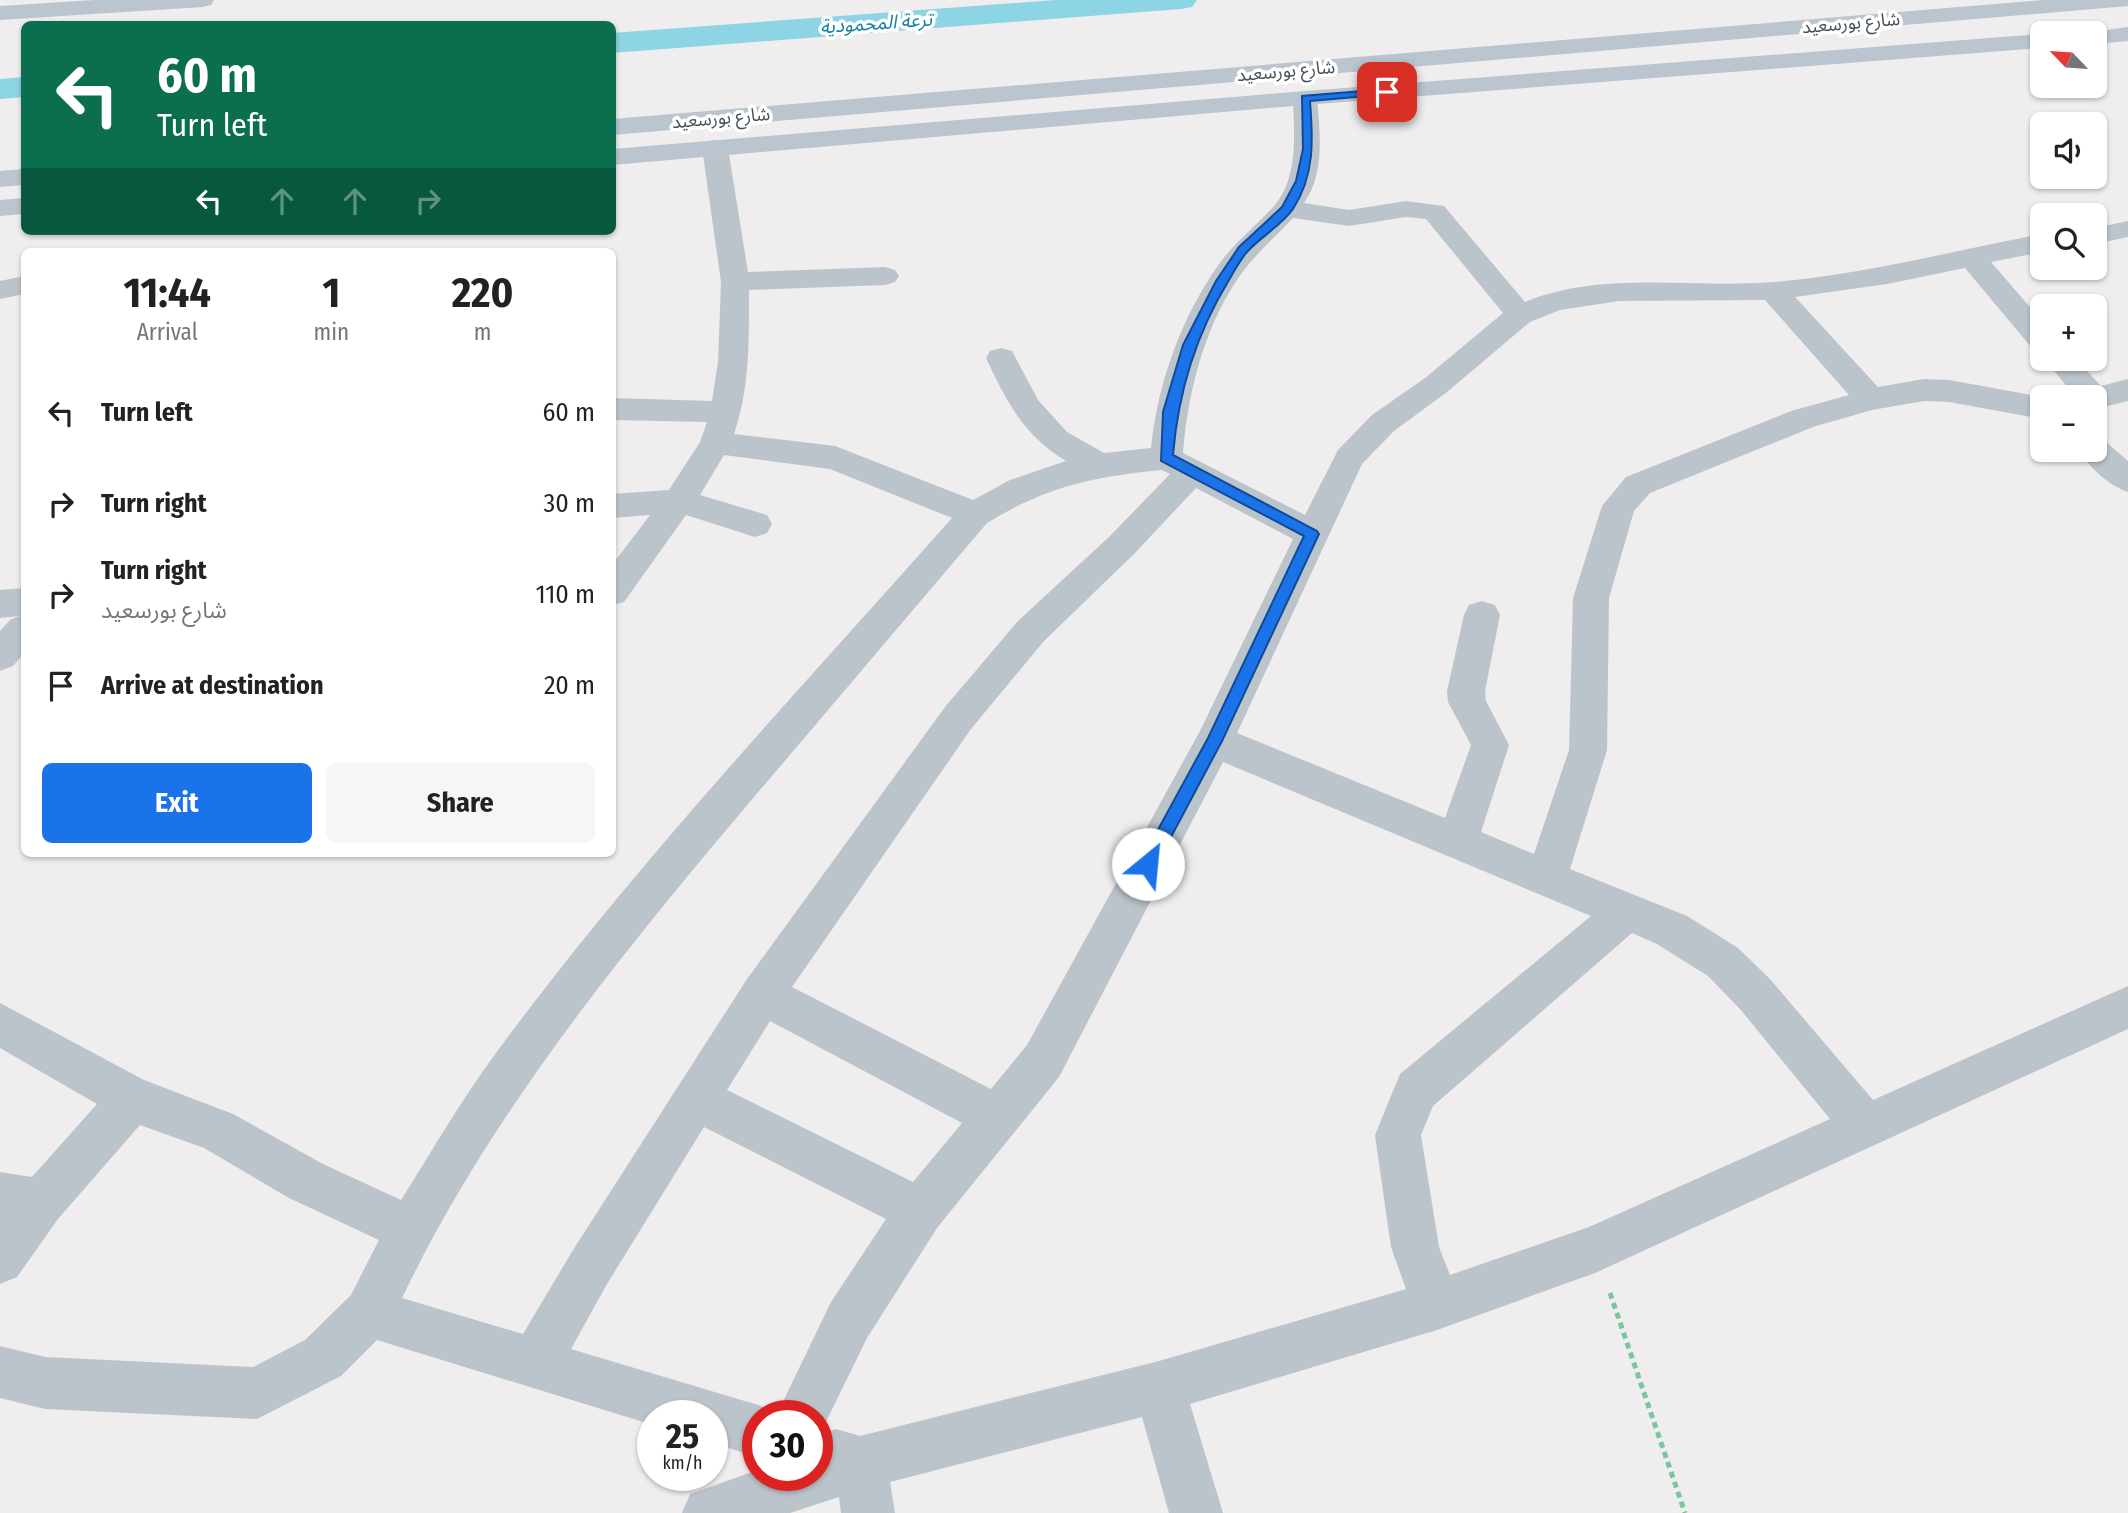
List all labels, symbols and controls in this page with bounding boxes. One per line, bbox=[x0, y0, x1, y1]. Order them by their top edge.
water label: ترعة المحمودية bbox=[819, 7, 935, 38]
street label: شارع بورسعيد bbox=[1801, 8, 1901, 41]
north arrow bbox=[2030, 21, 2107, 98]
map controls bbox=[2030, 21, 2107, 462]
text: 60 m bbox=[157, 46, 257, 105]
icon: left bbox=[42, 49, 133, 140]
street label: شارع بورسعيد bbox=[1236, 56, 1336, 89]
pin bbox=[1357, 62, 1417, 122]
icon: arrive bbox=[1368, 73, 1406, 111]
street label: شارع بورسعيد bbox=[671, 103, 771, 136]
text: Turn left bbox=[157, 106, 267, 144]
button: sound bbox=[2030, 112, 2107, 189]
icon: left bbox=[190, 182, 228, 220]
icon: ahead bbox=[263, 182, 301, 220]
icon: ahead bbox=[336, 182, 374, 220]
icon: right bbox=[409, 182, 447, 220]
button: search bbox=[2030, 203, 2107, 280]
text: 11:44 bbox=[124, 268, 211, 318]
text: 1 bbox=[322, 268, 340, 318]
text: 220 bbox=[452, 268, 513, 318]
button: + bbox=[2030, 294, 2107, 371]
text: Arrival bbox=[137, 318, 198, 346]
text: min bbox=[313, 318, 349, 346]
text: m bbox=[474, 318, 491, 346]
button: − bbox=[2030, 385, 2107, 462]
icon: left bbox=[42, 394, 80, 432]
text: Turn left bbox=[101, 397, 193, 428]
text: 60 m bbox=[542, 397, 595, 428]
icon: right bbox=[42, 485, 80, 523]
text: Turn right bbox=[101, 488, 207, 519]
text: 30 m bbox=[544, 488, 595, 519]
text: Turn right bbox=[101, 555, 207, 586]
icon: right bbox=[42, 576, 80, 614]
text: 110 m bbox=[535, 579, 595, 610]
text: شارع بورسعيد bbox=[101, 596, 227, 624]
icon: arrive bbox=[42, 667, 80, 705]
text: Arrive at destination bbox=[101, 670, 324, 701]
text: 20 m bbox=[544, 670, 595, 701]
button: Exit bbox=[42, 763, 312, 843]
button: Share bbox=[326, 763, 595, 843]
position arrow bbox=[1111, 827, 1185, 901]
speed limit sign: 30 bbox=[742, 1400, 833, 1491]
text: 25 bbox=[666, 1415, 699, 1457]
text: km/h bbox=[662, 1452, 703, 1474]

